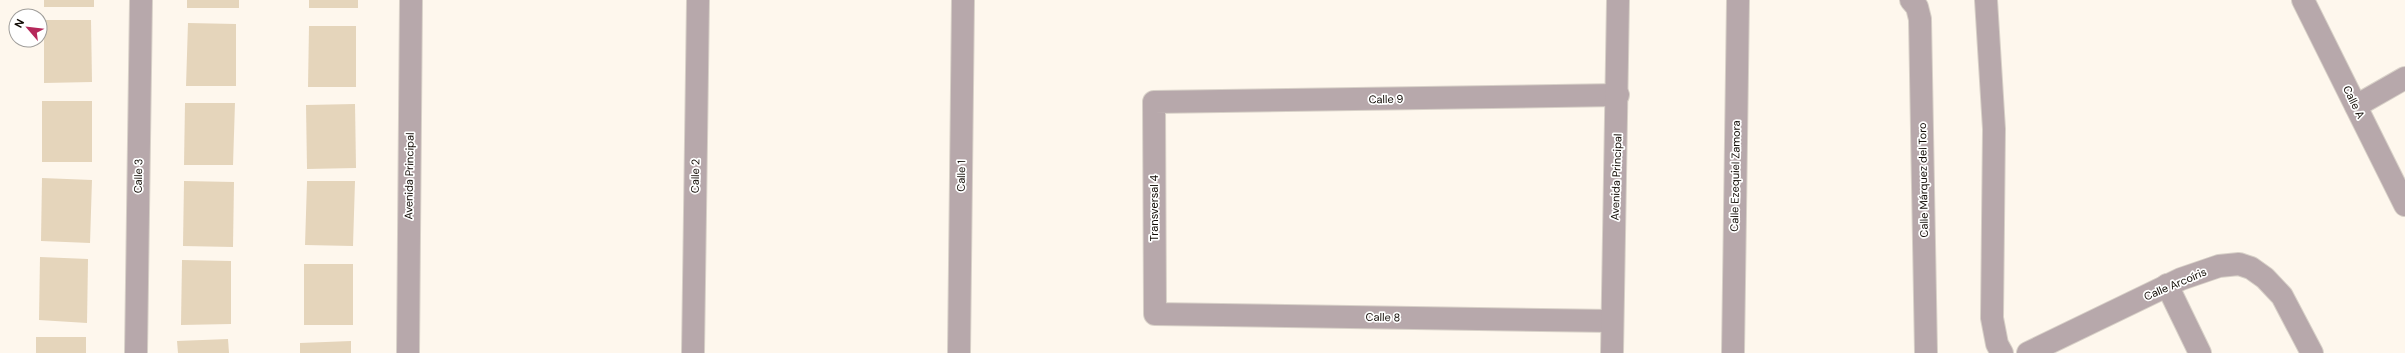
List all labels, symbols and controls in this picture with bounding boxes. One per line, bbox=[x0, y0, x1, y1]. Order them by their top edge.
north arrow bbox=[8, 8, 48, 48]
text: N bbox=[11, 16, 27, 30]
street label: Calle A bbox=[2340, 83, 2368, 121]
street label: Calle 9 bbox=[1368, 92, 1404, 106]
street label: Calle Ezequiel Zamora bbox=[1727, 120, 1743, 232]
street label: Calle Márquez del Toro bbox=[1915, 122, 1931, 238]
street label: Avenida Principal bbox=[401, 132, 417, 220]
street label: Avenida Principal bbox=[1607, 133, 1625, 221]
street label: Calle 3 bbox=[131, 159, 145, 193]
street label: Calle 2 bbox=[688, 159, 702, 193]
street label: Calle 1 bbox=[954, 160, 968, 192]
street label: Transversal 4 bbox=[1147, 174, 1161, 241]
street label: Calle Arcoíris bbox=[2142, 265, 2208, 303]
street label: Calle 8 bbox=[1366, 310, 1400, 324]

